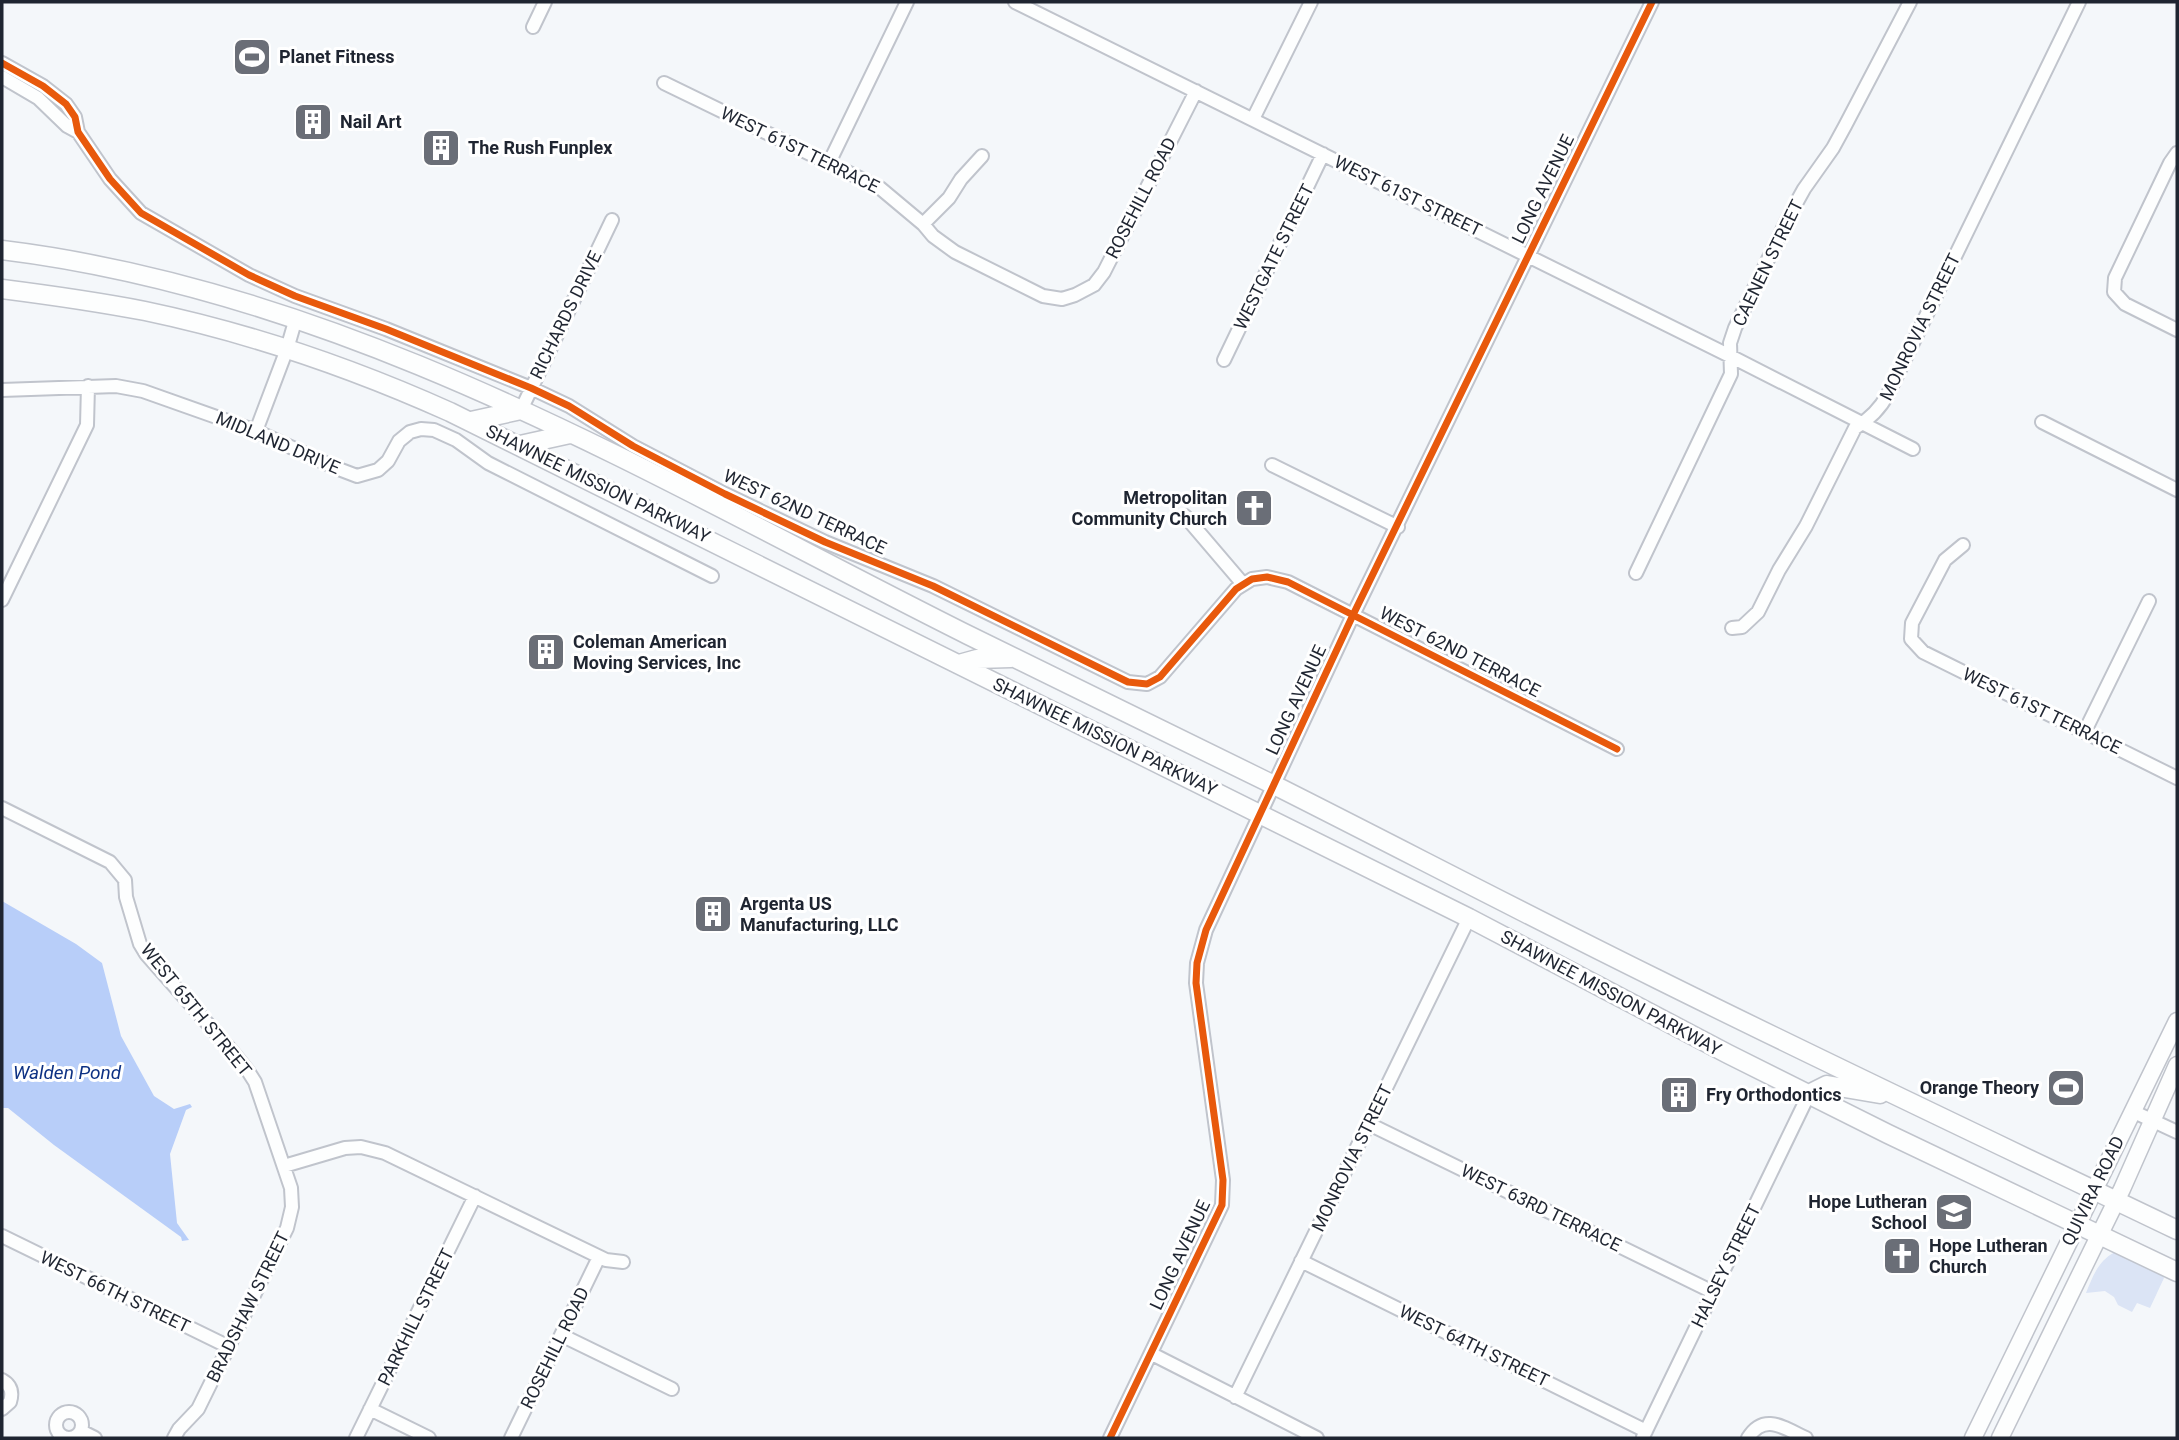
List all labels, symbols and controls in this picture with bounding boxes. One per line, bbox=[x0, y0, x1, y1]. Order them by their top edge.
sports icon: Planet Fitness bbox=[231, 36, 273, 78]
place label: Planet Fitness bbox=[279, 46, 394, 67]
building icon: Nail Art bbox=[292, 101, 334, 143]
street label: WEST 61ST TERRACE bbox=[717, 102, 883, 197]
place label: Nail Art bbox=[340, 111, 402, 132]
building icon: The Rush Funplex bbox=[420, 127, 462, 169]
street label: LONG AVENUE bbox=[1507, 131, 1578, 247]
street label: ROSEHILL ROAD bbox=[1101, 134, 1180, 262]
place label: The Rush Funplex bbox=[468, 137, 613, 158]
street label: WEST 61ST STREET bbox=[1331, 151, 1486, 240]
street label: WESTGATE STREET bbox=[1229, 180, 1318, 333]
street label: CAENEN STREET bbox=[1728, 196, 1807, 329]
street label: RICHARDS DRIVE bbox=[525, 247, 606, 382]
street label: MONROVIA STREET bbox=[1875, 250, 1964, 404]
street label: MIDLAND DRIVE bbox=[213, 407, 343, 478]
street label: SHAWNEE MISSION PARKWAY bbox=[483, 420, 714, 547]
street label: WEST 62ND TERRACE bbox=[720, 465, 890, 559]
place label: Metropolitan Community Church bbox=[1071, 487, 1227, 529]
church icon: Metropolitan Community Church bbox=[1233, 487, 1275, 529]
street label: WEST 62ND TERRACE bbox=[1376, 602, 1544, 701]
building icon: Coleman American Moving Services, Inc bbox=[525, 631, 567, 673]
place label: Coleman American Moving Services, Inc bbox=[573, 631, 741, 673]
street label: LONG AVENUE bbox=[1261, 642, 1330, 758]
street label: WEST 61ST TERRACE bbox=[1959, 663, 2125, 758]
street label: SHAWNEE MISSION PARKWAY bbox=[990, 673, 1221, 800]
building icon: Argenta US Manufacturing, LLC bbox=[692, 893, 734, 935]
place label: Argenta US Manufacturing, LLC bbox=[740, 893, 899, 935]
street label: SHAWNEE MISSION PARKWAY bbox=[1497, 925, 1725, 1060]
street label: WEST 65TH STREET bbox=[137, 939, 256, 1080]
water label: Walden Pond bbox=[13, 1061, 122, 1084]
sports icon: Orange Theory bbox=[2045, 1067, 2087, 1109]
building icon: Fry Orthodontics bbox=[1658, 1074, 1700, 1116]
place label: Orange Theory bbox=[1920, 1077, 2040, 1098]
street label: MONROVIA STREET bbox=[1307, 1081, 1396, 1235]
place label: Fry Orthodontics bbox=[1706, 1084, 1842, 1105]
street label: QUIVIRA ROAD bbox=[2057, 1132, 2128, 1249]
street label: WEST 63RD TERRACE bbox=[1458, 1160, 1625, 1256]
place label: Hope Lutheran School bbox=[1808, 1191, 1927, 1233]
school or university icon: Hope Lutheran School bbox=[1933, 1191, 1975, 1233]
street label: LONG AVENUE bbox=[1145, 1197, 1214, 1313]
street label: HALSEY STREET bbox=[1687, 1200, 1765, 1331]
street label: BRADSHAW STREET bbox=[202, 1228, 293, 1386]
church icon: Hope Lutheran Church bbox=[1881, 1235, 1923, 1277]
place label: Hope Lutheran Church bbox=[1929, 1235, 2048, 1277]
street label: PARKHILL STREET bbox=[373, 1245, 458, 1389]
street label: WEST 66TH STREET bbox=[37, 1246, 194, 1337]
street label: ROSEHILL ROAD bbox=[516, 1283, 593, 1412]
street label: WEST 64TH STREET bbox=[1396, 1300, 1553, 1391]

